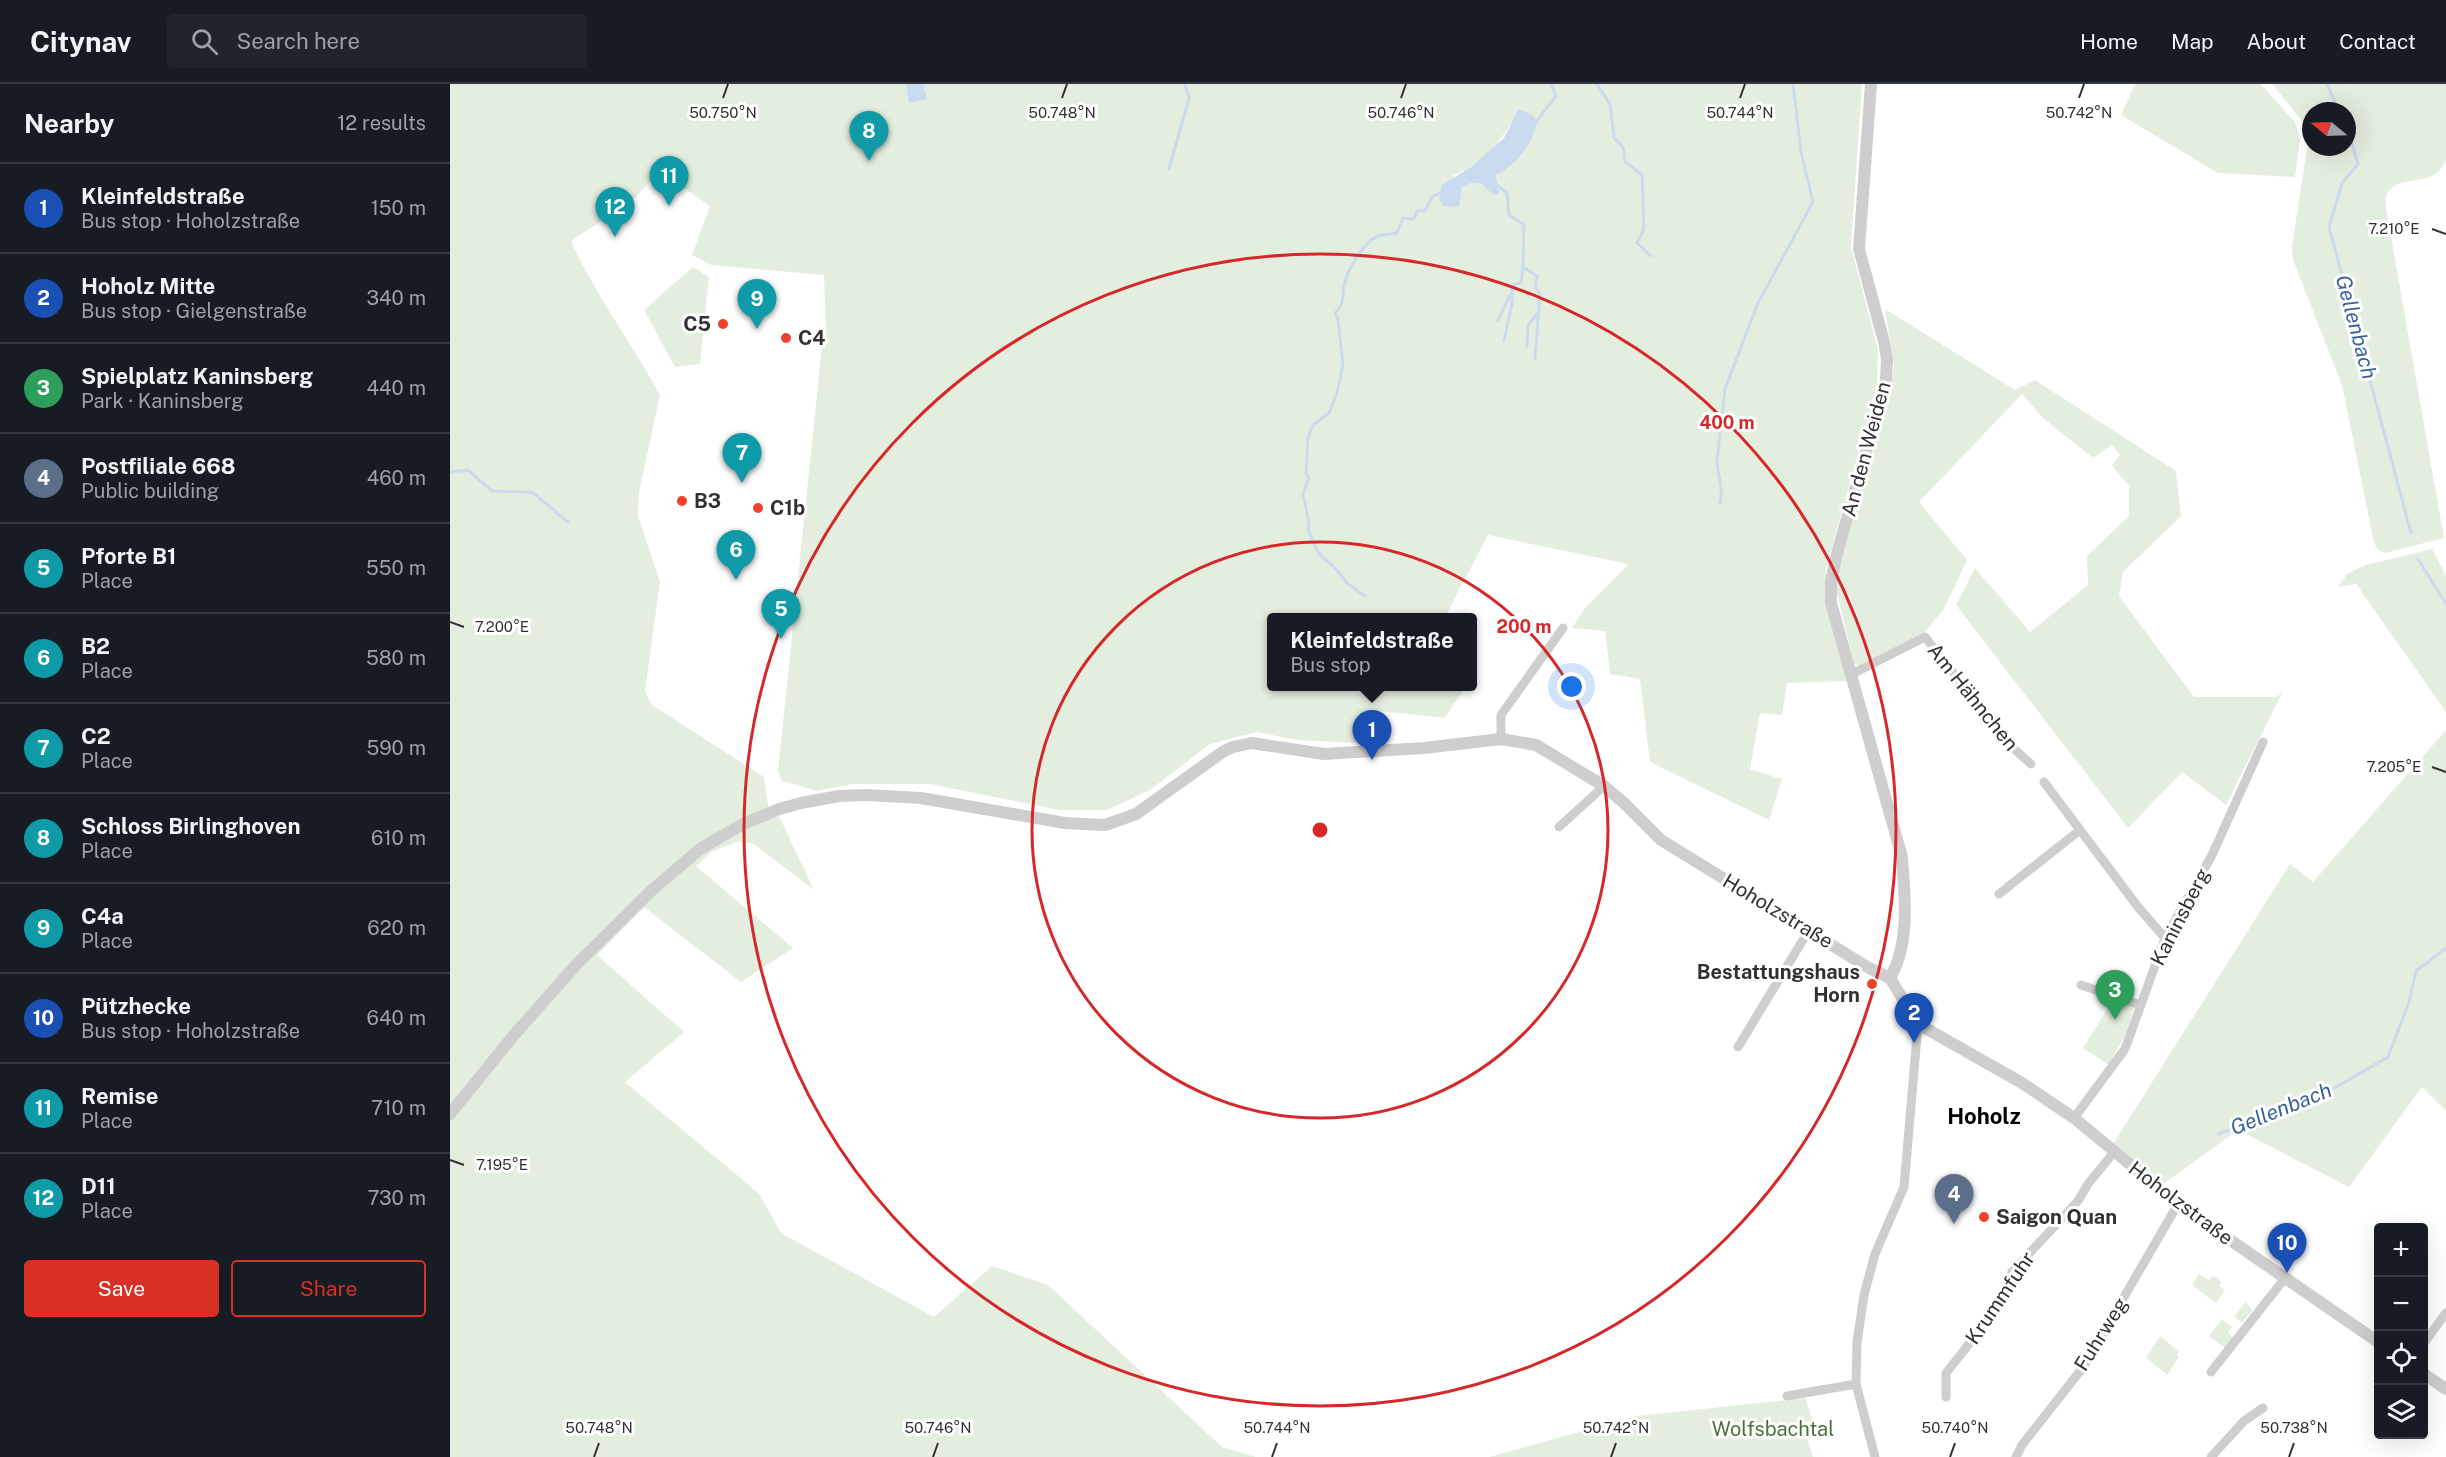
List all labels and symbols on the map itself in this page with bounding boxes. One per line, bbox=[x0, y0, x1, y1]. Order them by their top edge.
north arrow bbox=[2302, 102, 2356, 156]
text: 50.750°N bbox=[689, 104, 757, 121]
text: 50.748°N bbox=[1028, 104, 1096, 121]
text: 50.746°N bbox=[1367, 104, 1435, 121]
text: 50.744°N bbox=[1706, 104, 1774, 121]
text: 50.742°N bbox=[2046, 104, 2112, 121]
pin: 8 bbox=[850, 112, 888, 161]
pin: 11 bbox=[650, 156, 688, 206]
pin: 12 bbox=[596, 188, 634, 237]
text: 7.210°E bbox=[2368, 220, 2420, 237]
water label: Gellenbach bbox=[2331, 272, 2382, 382]
pin: 9 bbox=[738, 280, 776, 329]
place label: C5 bbox=[683, 312, 711, 336]
marker: C5 bbox=[716, 317, 730, 331]
place label: C4 bbox=[798, 326, 825, 350]
marker: C4 bbox=[779, 331, 793, 345]
street label: An den Weiden bbox=[1836, 379, 1896, 519]
text: 400 m bbox=[1699, 412, 1755, 433]
pin: 7 bbox=[722, 434, 762, 483]
place label: B3 bbox=[694, 489, 721, 513]
marker: B3 bbox=[675, 494, 689, 508]
place label: C1b bbox=[770, 496, 805, 520]
marker: C1b bbox=[751, 501, 765, 515]
pin: 6 bbox=[716, 530, 756, 580]
pin: 5 bbox=[762, 590, 800, 639]
text: 200 m bbox=[1497, 616, 1551, 637]
text: 7.200°E bbox=[475, 618, 529, 635]
street label: Am Hähnchen bbox=[1922, 639, 2024, 755]
your location bbox=[1557, 672, 1586, 701]
pin: 1 bbox=[1352, 710, 1392, 760]
text: 7.205°E bbox=[2367, 758, 2421, 775]
centre of rings bbox=[1310, 820, 1330, 840]
street label: Kaninsberg bbox=[2145, 864, 2215, 970]
street label: Hoholzstraße bbox=[1718, 869, 1838, 953]
place label: Bestattungshaus Horn bbox=[1697, 960, 1860, 1007]
pin: 3 bbox=[2096, 970, 2134, 1020]
marker: Bestattungshaus Horn bbox=[1865, 977, 1879, 991]
pin: 2 bbox=[1894, 994, 1934, 1043]
water label: Gellenbach bbox=[2227, 1077, 2335, 1140]
district label: Hoholz bbox=[1947, 1103, 2021, 1129]
text: 7.195°E bbox=[476, 1156, 528, 1173]
street label: Hoholzstraße bbox=[2124, 1156, 2238, 1250]
pin: 4 bbox=[1934, 1174, 1974, 1224]
place label: Saigon Quan bbox=[1996, 1205, 2117, 1229]
marker: Saigon Quan bbox=[1977, 1210, 1991, 1224]
pin: 10 bbox=[2268, 1224, 2306, 1273]
street label: Krummfuhr bbox=[1960, 1247, 2040, 1349]
street label: Fuhrweg bbox=[2069, 1293, 2133, 1375]
park label: Wolfsbachtal bbox=[1712, 1417, 1834, 1441]
text: 50.748°N bbox=[565, 1419, 633, 1436]
text: 50.746°N bbox=[904, 1419, 972, 1436]
text: 50.744°N bbox=[1243, 1419, 1311, 1436]
text: 50.742°N bbox=[1583, 1419, 1649, 1436]
text: 50.740°N bbox=[1922, 1419, 1988, 1436]
text: 50.738°N bbox=[2260, 1419, 2328, 1436]

